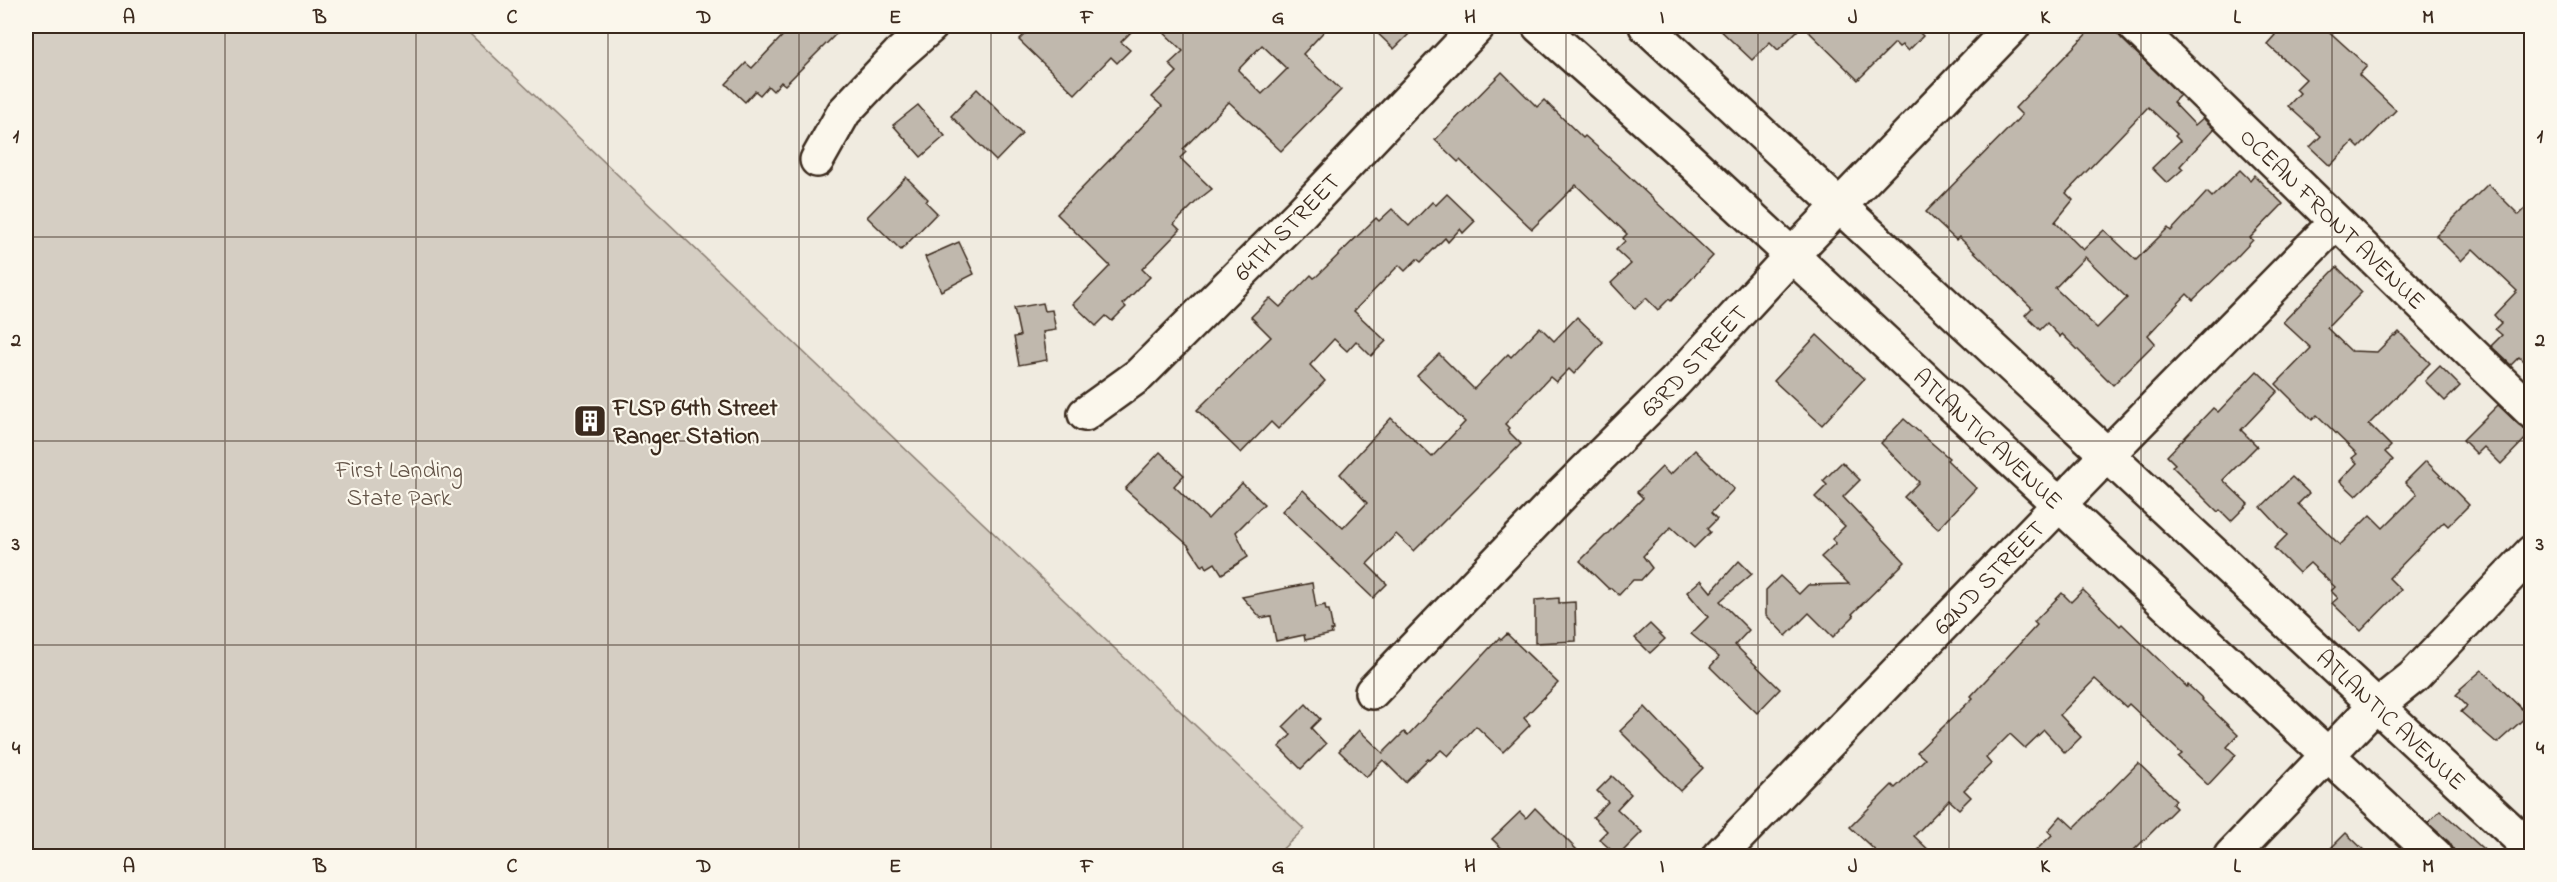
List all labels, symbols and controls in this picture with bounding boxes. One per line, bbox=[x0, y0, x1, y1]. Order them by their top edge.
text: A bbox=[123, 4, 135, 33]
text: B bbox=[312, 4, 327, 33]
text: C bbox=[507, 4, 518, 33]
text: D bbox=[696, 4, 711, 33]
text: E bbox=[889, 4, 901, 33]
text: F bbox=[1080, 4, 1094, 33]
text: G bbox=[1272, 4, 1285, 33]
text: H bbox=[1464, 4, 1476, 33]
text: I bbox=[1660, 4, 1665, 33]
text: J bbox=[1848, 4, 1858, 33]
text: K bbox=[2040, 4, 2051, 33]
text: L bbox=[2233, 4, 2241, 33]
text: M bbox=[2422, 4, 2434, 33]
street label: OCEAN FRONT AVENUE bbox=[2230, 121, 2432, 319]
text: 1 bbox=[13, 123, 20, 152]
text: 1 bbox=[2537, 123, 2544, 152]
street label: 64TH STREET bbox=[1227, 166, 1350, 290]
street label: 63RD STREET bbox=[1634, 298, 1757, 426]
text: 2 bbox=[10, 327, 21, 356]
text: 2 bbox=[2534, 327, 2545, 356]
street label: ATLANTIC AVENUE bbox=[1904, 362, 2069, 519]
place label: FLSP 64th Street Ranger Station bbox=[612, 392, 779, 456]
building icon: FLSP 64th Street Ranger Station bbox=[572, 403, 608, 439]
park label: First Landing State Park bbox=[334, 454, 463, 517]
street label: 62ND STREET bbox=[1927, 514, 2055, 644]
text: 3 bbox=[11, 531, 20, 560]
text: 3 bbox=[2535, 531, 2544, 560]
street label: ATLANTIC AVENUE bbox=[2307, 642, 2473, 800]
text: 4 bbox=[12, 735, 21, 764]
text: 4 bbox=[2536, 735, 2545, 764]
text: A bbox=[123, 853, 135, 882]
text: B bbox=[312, 853, 327, 882]
text: C bbox=[507, 853, 518, 882]
text: D bbox=[696, 853, 711, 882]
text: E bbox=[889, 853, 901, 882]
text: F bbox=[1080, 853, 1094, 882]
text: G bbox=[1272, 853, 1285, 882]
text: H bbox=[1464, 853, 1476, 882]
text: I bbox=[1660, 853, 1665, 882]
text: J bbox=[1848, 853, 1858, 882]
text: K bbox=[2040, 853, 2051, 882]
text: L bbox=[2233, 853, 2241, 882]
text: M bbox=[2422, 853, 2434, 882]

